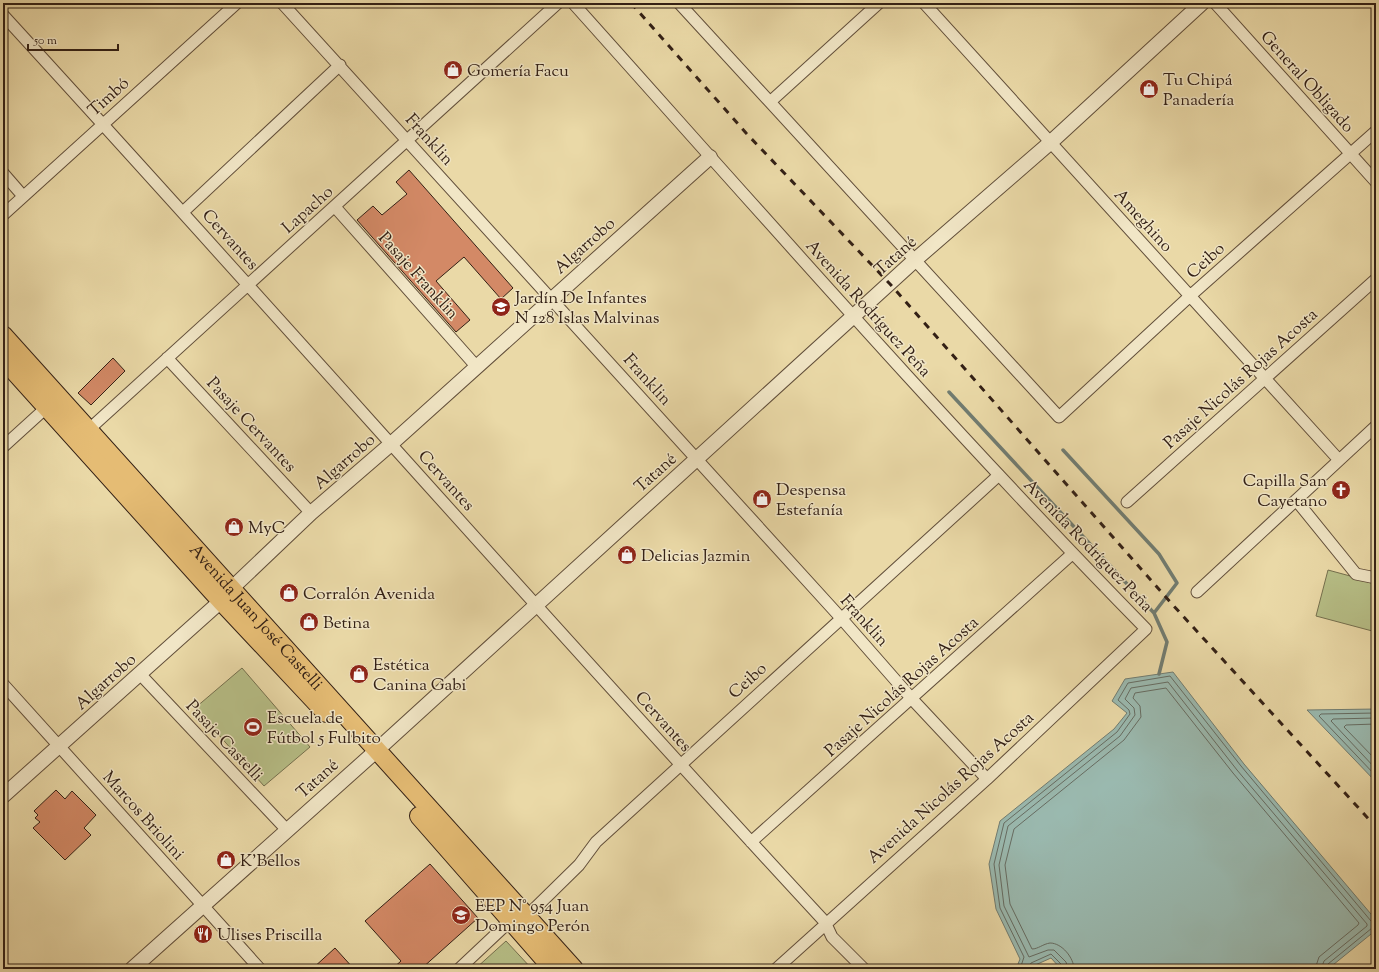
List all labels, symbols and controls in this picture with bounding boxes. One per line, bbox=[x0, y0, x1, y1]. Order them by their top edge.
scale bar bbox=[28, 26, 118, 52]
street label: General Obligado bbox=[1254, 26, 1359, 139]
text: 50 m bbox=[33, 32, 57, 50]
shop icon: Gomería Facu bbox=[442, 59, 464, 81]
place label: Gomería Facu bbox=[467, 60, 569, 84]
place label: Tu Chipá Panadería bbox=[1163, 69, 1234, 113]
street label: Timbó bbox=[83, 72, 135, 123]
shop icon: Tu Chipá Panadería bbox=[1138, 78, 1160, 100]
street label: Franklin bbox=[399, 109, 458, 172]
street label: Lapacho bbox=[277, 181, 339, 240]
street label: Ameghino bbox=[1108, 184, 1177, 258]
street label: Cervantes bbox=[196, 205, 264, 276]
street label: Algarrobo bbox=[550, 213, 621, 280]
street label: Pasaje Franklin bbox=[372, 227, 463, 325]
street label: Tatané bbox=[870, 231, 923, 282]
street label: Avenida Rodríguez Peña bbox=[799, 235, 936, 383]
street label: Ceibo bbox=[1182, 238, 1231, 285]
place label: Jardín De Infantes N 128 Islas Malvinas bbox=[514, 287, 660, 331]
school or university icon: Jardín De Infantes N 128 Islas Malvinas bbox=[490, 296, 512, 318]
street label: Pasaje Nicolás Rojas Acosta bbox=[1159, 304, 1324, 455]
street label: Franklin bbox=[617, 349, 676, 412]
street label: Pasaje Cervantes bbox=[200, 372, 301, 479]
street label: Algarrobo bbox=[309, 429, 381, 496]
street label: Cervantes bbox=[412, 446, 480, 517]
street label: Tatané bbox=[630, 448, 683, 499]
place label: Capilla San Cayetano bbox=[1243, 470, 1327, 514]
street label: Avenida Rodríguez Peña bbox=[1017, 474, 1158, 619]
place label: Despensa Estefanía bbox=[776, 479, 846, 523]
church icon: Capilla San Cayetano bbox=[1330, 479, 1352, 501]
shop icon: Despensa Estefanía bbox=[751, 488, 773, 510]
shop icon: MyC bbox=[223, 516, 245, 538]
place label: MyC bbox=[248, 517, 286, 541]
street label: Avenida Juan José Castelli bbox=[183, 539, 328, 697]
shop icon: Delicias Jazmin bbox=[616, 544, 638, 566]
place label: Delicias Jazmin bbox=[641, 545, 751, 569]
shop icon: Corralón Avenida bbox=[278, 582, 300, 604]
place label: Corralón Avenida bbox=[303, 583, 435, 607]
street label: Franklin bbox=[834, 590, 893, 653]
shop icon: Betina bbox=[298, 611, 320, 633]
place label: Betina bbox=[323, 612, 370, 636]
street label: Pasaje Nicolás Rojas Acosta bbox=[820, 612, 985, 763]
street label: Algarrobo bbox=[71, 649, 142, 716]
place label: Estética Canina Gabi bbox=[373, 654, 467, 698]
street label: Ceibo bbox=[724, 658, 773, 705]
shop icon: Estética Canina Gabi bbox=[348, 663, 370, 685]
street label: Cervantes bbox=[629, 687, 697, 758]
street label: Pasaje Castelli bbox=[179, 695, 268, 788]
place label: Escuela de Fútbol 5 Fulbito bbox=[267, 707, 381, 751]
street label: Avenida Nicolás Rojas Acosta bbox=[863, 707, 1040, 870]
sports icon: Escuela de Fútbol 5 Fulbito bbox=[242, 716, 264, 738]
street label: Tatané bbox=[292, 754, 345, 805]
street label: Marcos Briolini bbox=[96, 767, 189, 866]
shop icon: K'Bellos bbox=[215, 849, 237, 871]
place label: K'Bellos bbox=[240, 850, 301, 874]
place label: EEP N° 954 Juan Domingo Perón bbox=[475, 895, 590, 939]
school or university icon: EEP N° 954 Juan Domingo Perón bbox=[450, 904, 472, 926]
restaurant icon: Ulises Priscilla bbox=[192, 923, 214, 945]
place label: Ulises Priscilla bbox=[217, 924, 323, 948]

